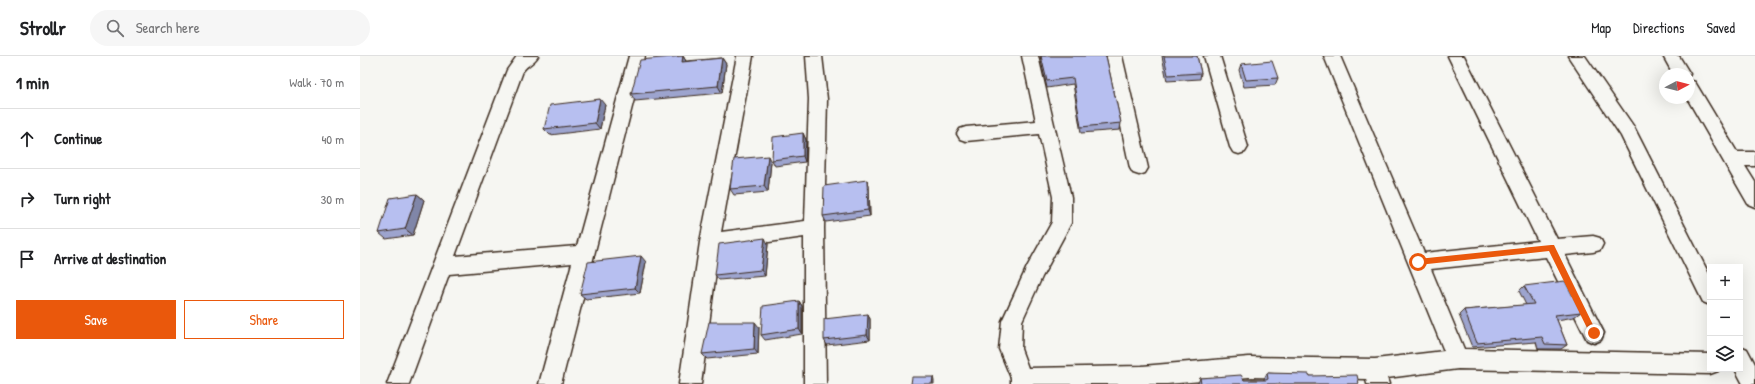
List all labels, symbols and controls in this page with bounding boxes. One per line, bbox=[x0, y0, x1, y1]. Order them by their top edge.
search box bbox=[90, 10, 370, 46]
text: Strollr bbox=[20, 15, 66, 41]
icon: search bbox=[104, 17, 126, 39]
text: Search here bbox=[136, 17, 200, 38]
text: Map bbox=[1591, 18, 1611, 37]
text: Directions bbox=[1633, 18, 1684, 37]
text: Saved bbox=[1706, 18, 1735, 37]
north arrow bbox=[1659, 68, 1695, 104]
text: 1 min bbox=[16, 71, 49, 94]
text: Walk · 70 m bbox=[289, 73, 344, 91]
icon: ahead bbox=[16, 128, 38, 150]
text: Continue bbox=[54, 128, 102, 149]
text: 40 m bbox=[321, 130, 344, 148]
icon: right bbox=[16, 188, 38, 210]
text: Turn right bbox=[54, 188, 110, 209]
text: 30 m bbox=[321, 190, 344, 208]
icon: arrive bbox=[16, 248, 38, 270]
text: Arrive at destination bbox=[54, 248, 166, 269]
route start bbox=[1409, 253, 1427, 271]
map controls bbox=[1707, 264, 1743, 372]
button: + bbox=[1707, 264, 1743, 300]
button: Save bbox=[16, 300, 176, 339]
button: Share bbox=[184, 300, 344, 339]
button: − bbox=[1707, 300, 1743, 336]
route end bbox=[1585, 324, 1603, 342]
button: layers bbox=[1707, 336, 1743, 372]

